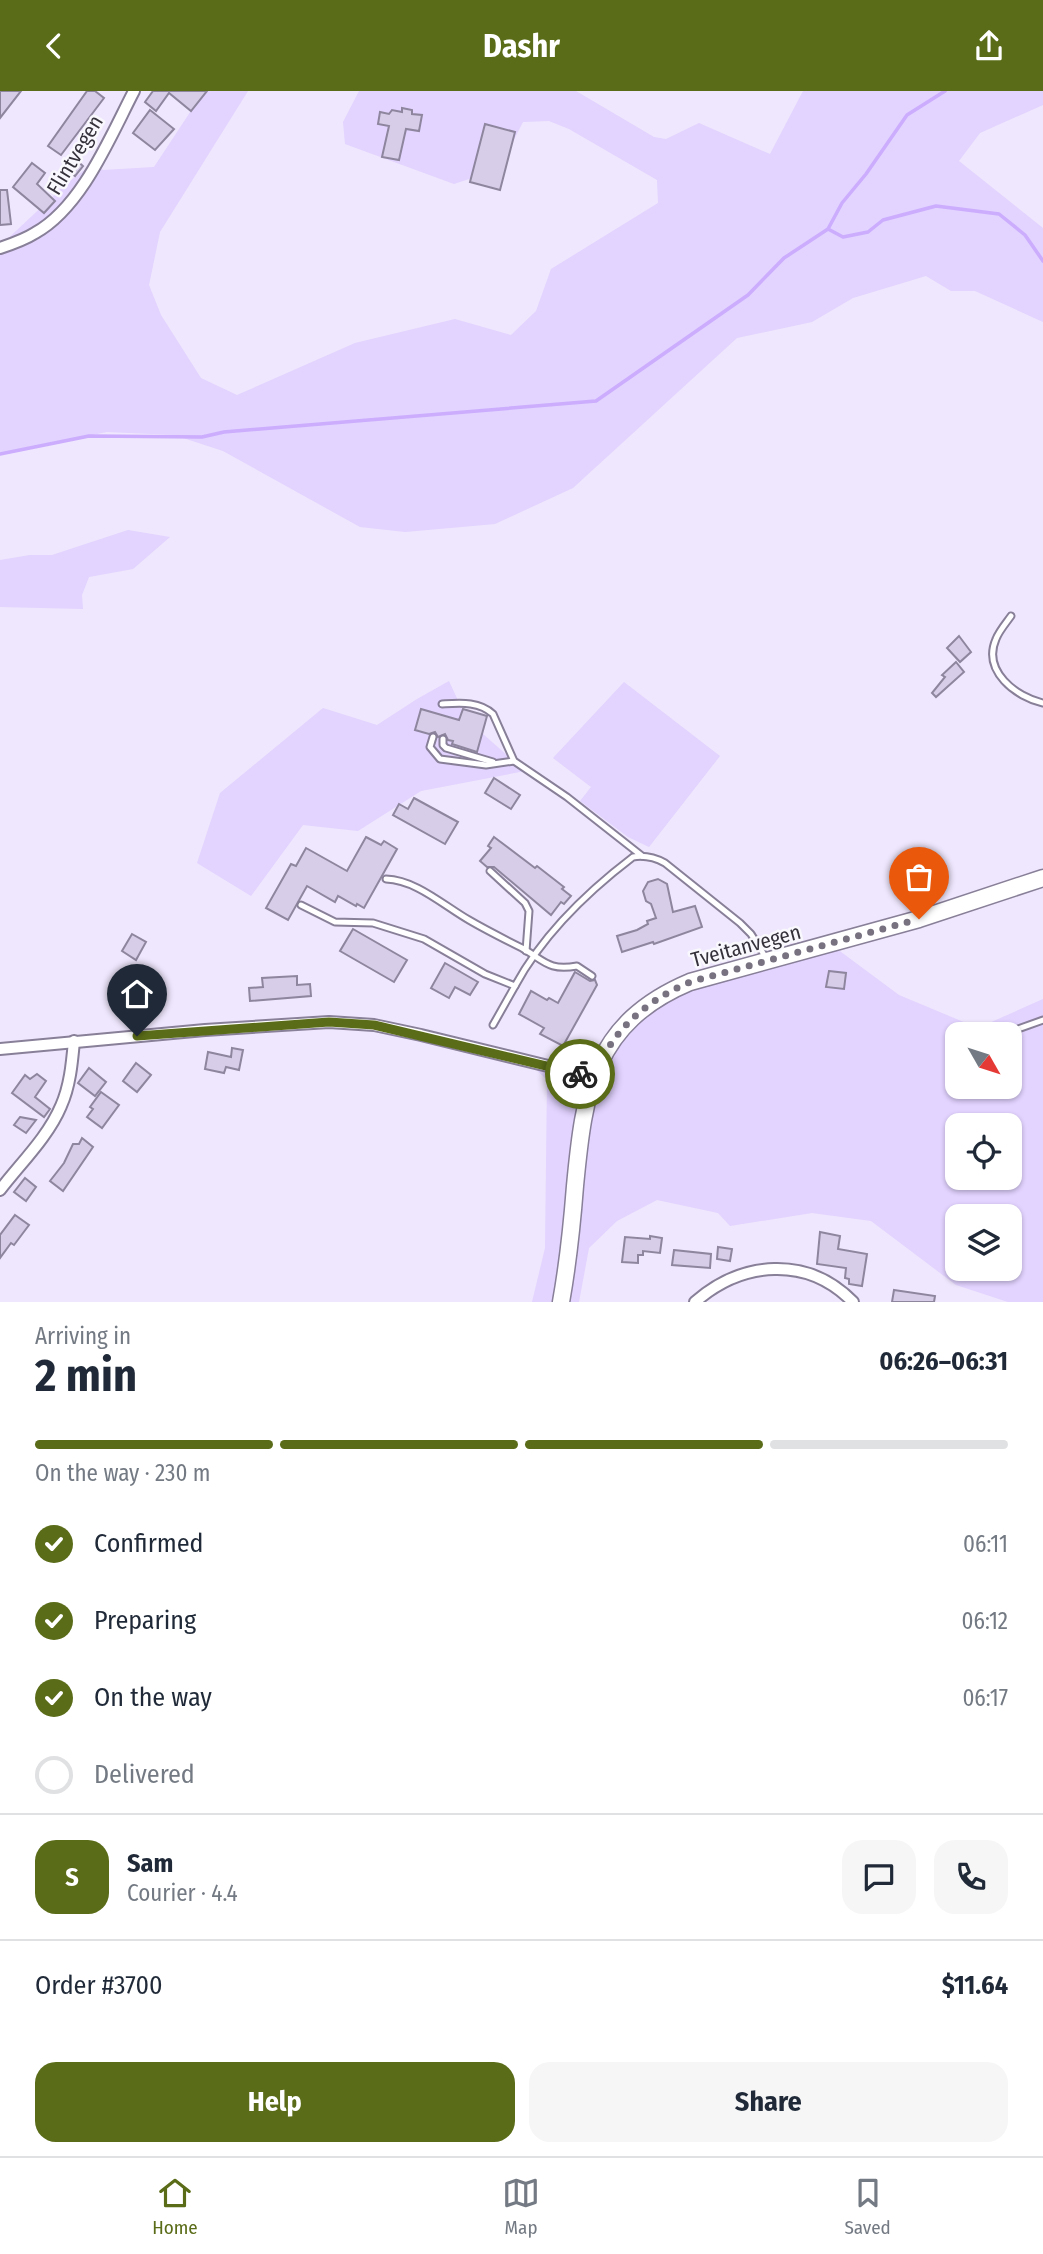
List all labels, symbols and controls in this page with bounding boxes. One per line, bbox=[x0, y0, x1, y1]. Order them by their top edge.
icon: back bbox=[35, 27, 73, 65]
text: Dashr bbox=[483, 27, 560, 65]
icon: share bbox=[970, 27, 1008, 65]
street label: Flintvegen bbox=[41, 110, 109, 200]
pin bbox=[889, 847, 949, 919]
icon: bag bbox=[900, 858, 938, 896]
street label: Tveitanvegen bbox=[688, 919, 804, 973]
pin bbox=[107, 964, 167, 1036]
icon: home bbox=[118, 975, 156, 1013]
north arrow bbox=[945, 1022, 1022, 1099]
map controls bbox=[945, 1022, 1022, 1281]
courier bbox=[545, 1039, 615, 1109]
icon: bike bbox=[561, 1055, 599, 1093]
button: locate bbox=[945, 1113, 1022, 1190]
button: layers bbox=[945, 1204, 1022, 1281]
text: Arriving in bbox=[35, 1322, 131, 1350]
text: 06:26–06:31 bbox=[879, 1346, 1008, 1377]
text: 2 min bbox=[35, 1348, 137, 1403]
text: On the way · 230 m bbox=[35, 1459, 211, 1487]
icon: check bbox=[35, 1525, 73, 1563]
text: Confirmed bbox=[94, 1528, 204, 1559]
text: 06:11 bbox=[963, 1530, 1008, 1558]
icon: check bbox=[35, 1602, 73, 1640]
text: Preparing bbox=[94, 1605, 196, 1636]
text: 06:12 bbox=[962, 1607, 1008, 1635]
icon: check bbox=[35, 1679, 73, 1717]
text: On the way bbox=[94, 1682, 212, 1713]
text: 06:17 bbox=[962, 1684, 1008, 1712]
text: Delivered bbox=[94, 1759, 195, 1790]
button: chat bbox=[842, 1840, 916, 1914]
button: phone bbox=[934, 1840, 1008, 1914]
text: Sam bbox=[127, 1848, 173, 1879]
text: S bbox=[65, 1862, 79, 1893]
text: Courier · 4.4 bbox=[127, 1879, 238, 1907]
text: Order #3700 bbox=[35, 1970, 163, 2001]
text: $11.64 bbox=[942, 1970, 1008, 2001]
button: Help bbox=[35, 2062, 515, 2142]
button: Share bbox=[529, 2062, 1008, 2142]
tab: Home bbox=[152, 2174, 198, 2239]
tab: Map bbox=[502, 2174, 540, 2239]
tab: Saved bbox=[844, 2174, 891, 2239]

